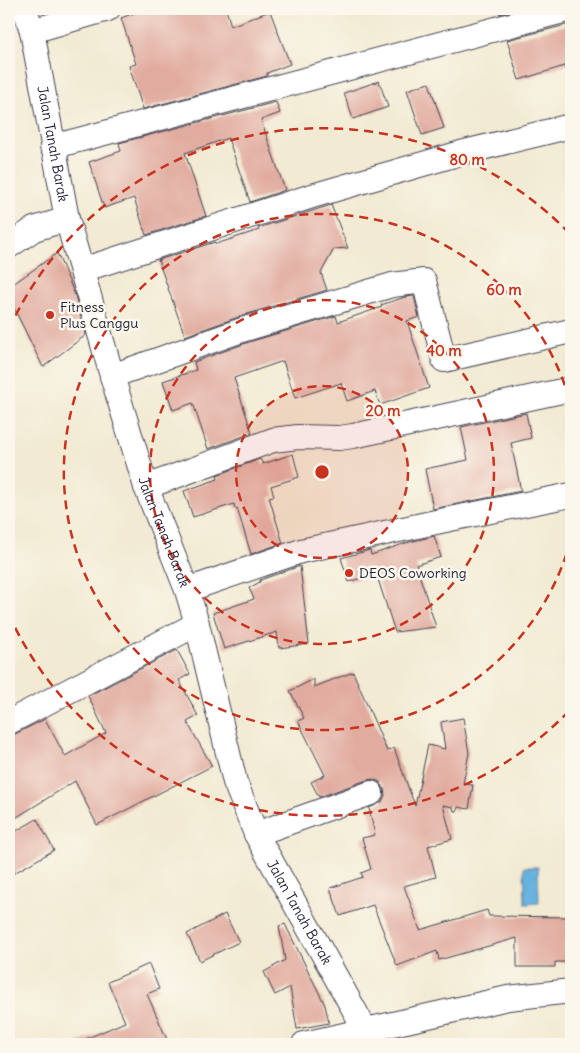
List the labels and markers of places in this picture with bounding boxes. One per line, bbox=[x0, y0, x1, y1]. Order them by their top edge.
place label: Fitness Plus Canggu bbox=[60, 298, 138, 332]
marker: Fitness Plus Canggu bbox=[44, 309, 56, 321]
centre of rings bbox=[313, 463, 331, 481]
place label: DEOS Coworking bbox=[359, 564, 467, 582]
marker: DEOS Coworking bbox=[343, 567, 355, 579]

